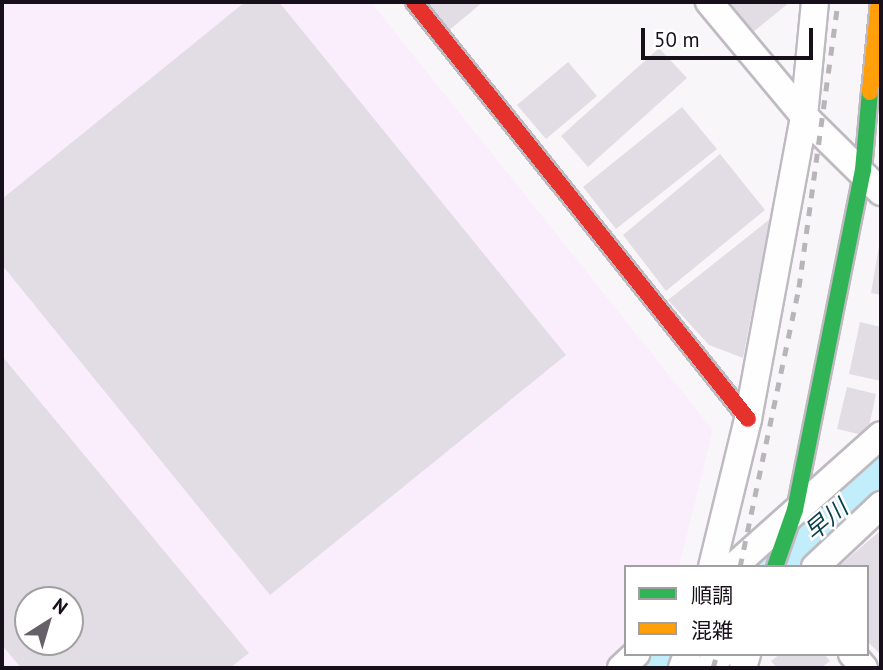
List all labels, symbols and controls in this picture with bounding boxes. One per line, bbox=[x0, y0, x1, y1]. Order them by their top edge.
scale bar bbox=[645, 14, 816, 58]
text: 50 m bbox=[654, 26, 700, 53]
water label: 早川 bbox=[798, 494, 854, 546]
legend bbox=[624, 565, 869, 656]
text: 順調 bbox=[691, 582, 733, 609]
north arrow bbox=[14, 586, 84, 656]
text: N bbox=[48, 592, 73, 619]
text: 混雑 bbox=[691, 617, 733, 644]

